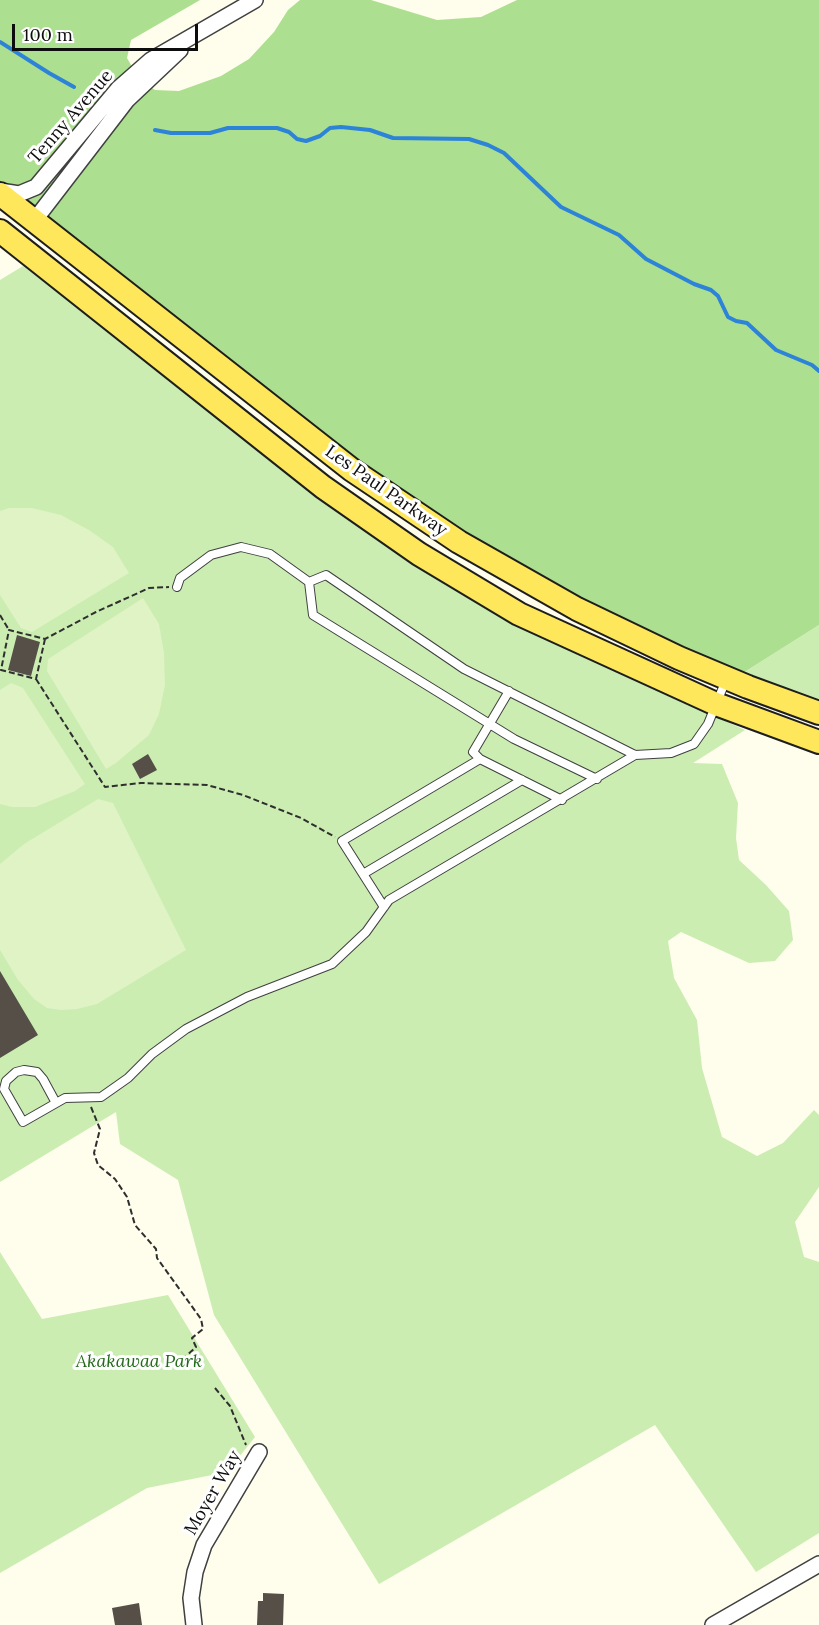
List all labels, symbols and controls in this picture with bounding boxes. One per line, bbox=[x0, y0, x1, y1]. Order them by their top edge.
scale bar bbox=[15, 12, 201, 50]
text: 100 m bbox=[23, 23, 73, 46]
street label: Tenny Avenue bbox=[24, 66, 118, 168]
street label: Les Paul Parkway bbox=[321, 441, 451, 541]
park label: Akakawaa Park bbox=[76, 1351, 202, 1373]
street label: Moyer Way bbox=[180, 1447, 246, 1539]

